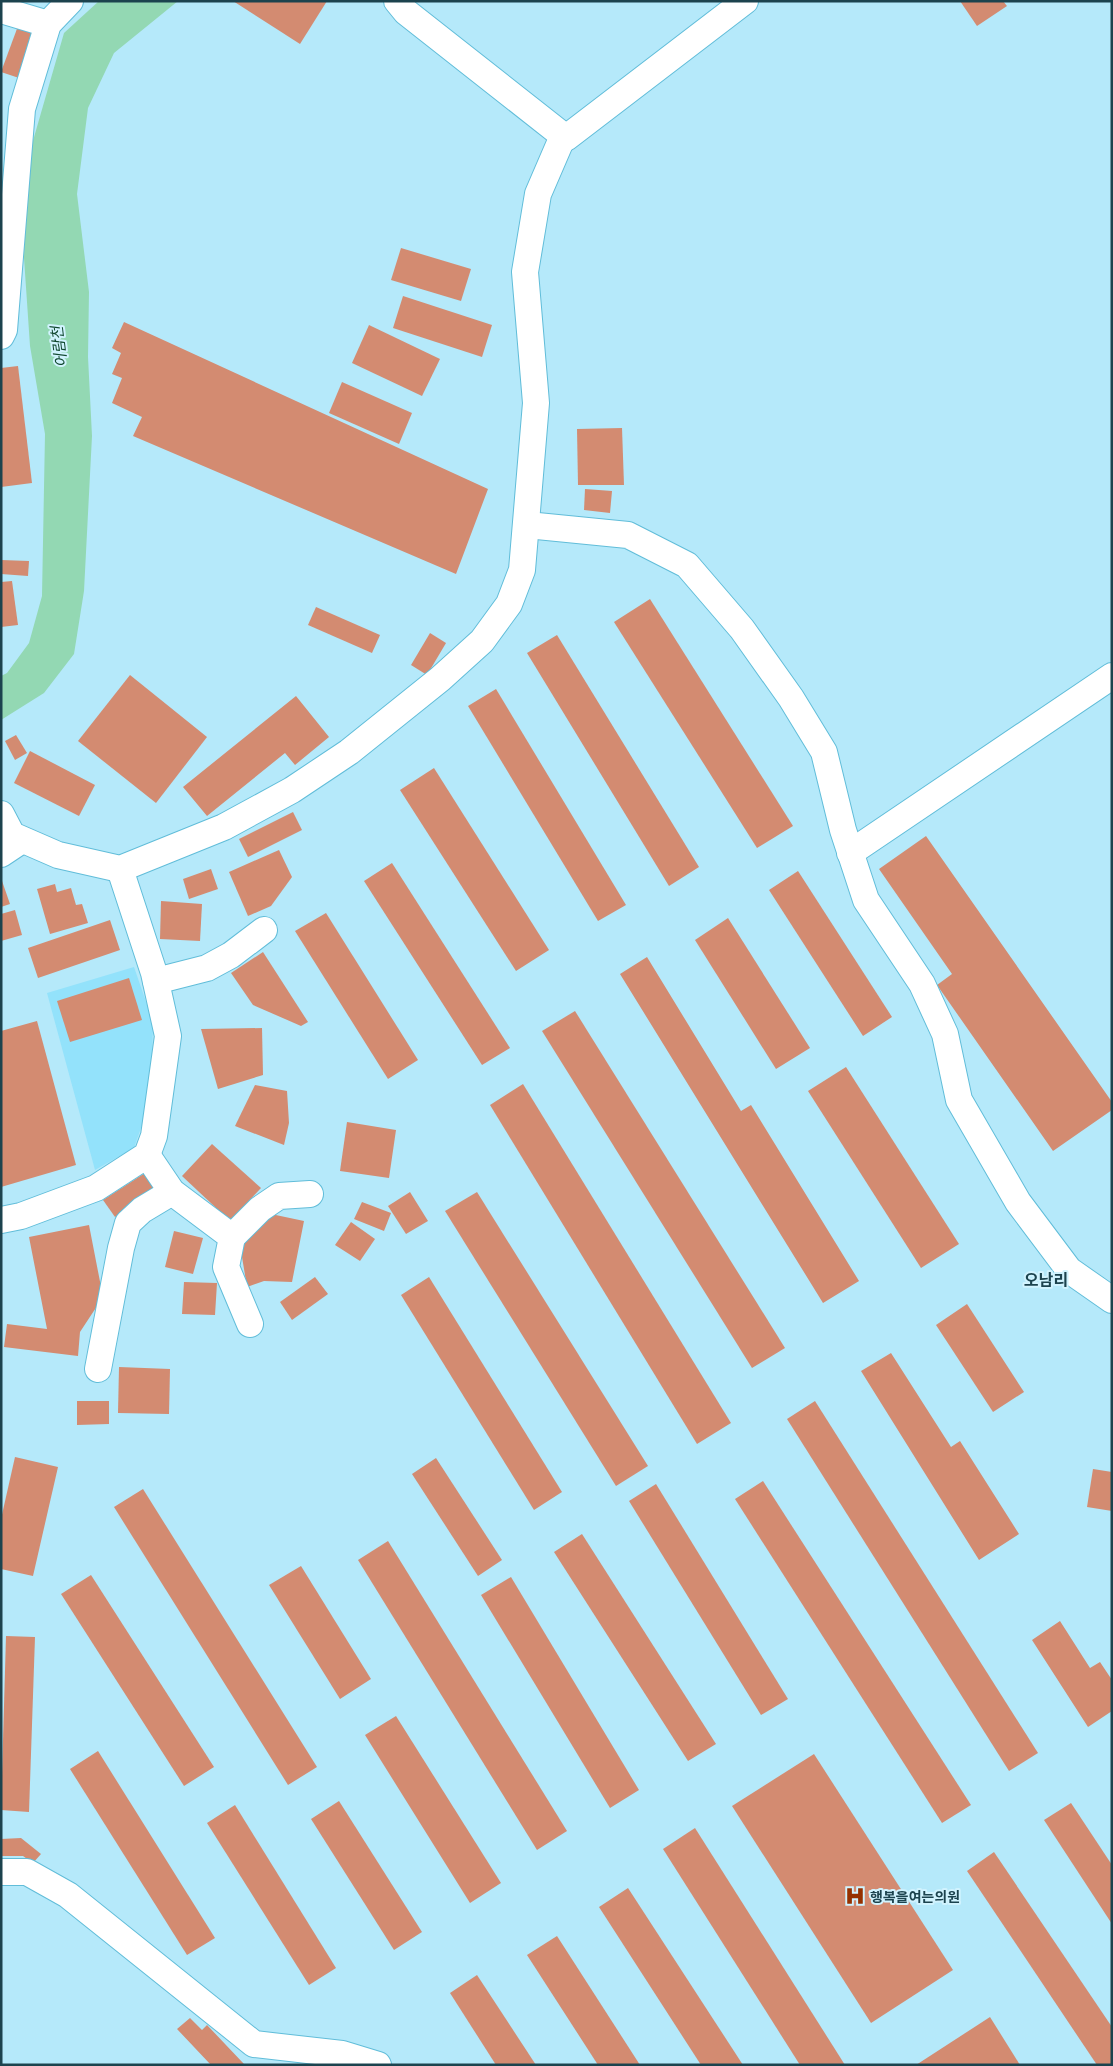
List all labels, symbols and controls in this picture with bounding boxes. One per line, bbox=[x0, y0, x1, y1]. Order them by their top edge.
water label: 어람천 bbox=[45, 323, 71, 369]
district label: 오남리 bbox=[1024, 1267, 1068, 1291]
hospital icon: 행복을여는의원 bbox=[844, 1885, 866, 1907]
place label: 행복을여는의원 bbox=[870, 1886, 960, 1906]

